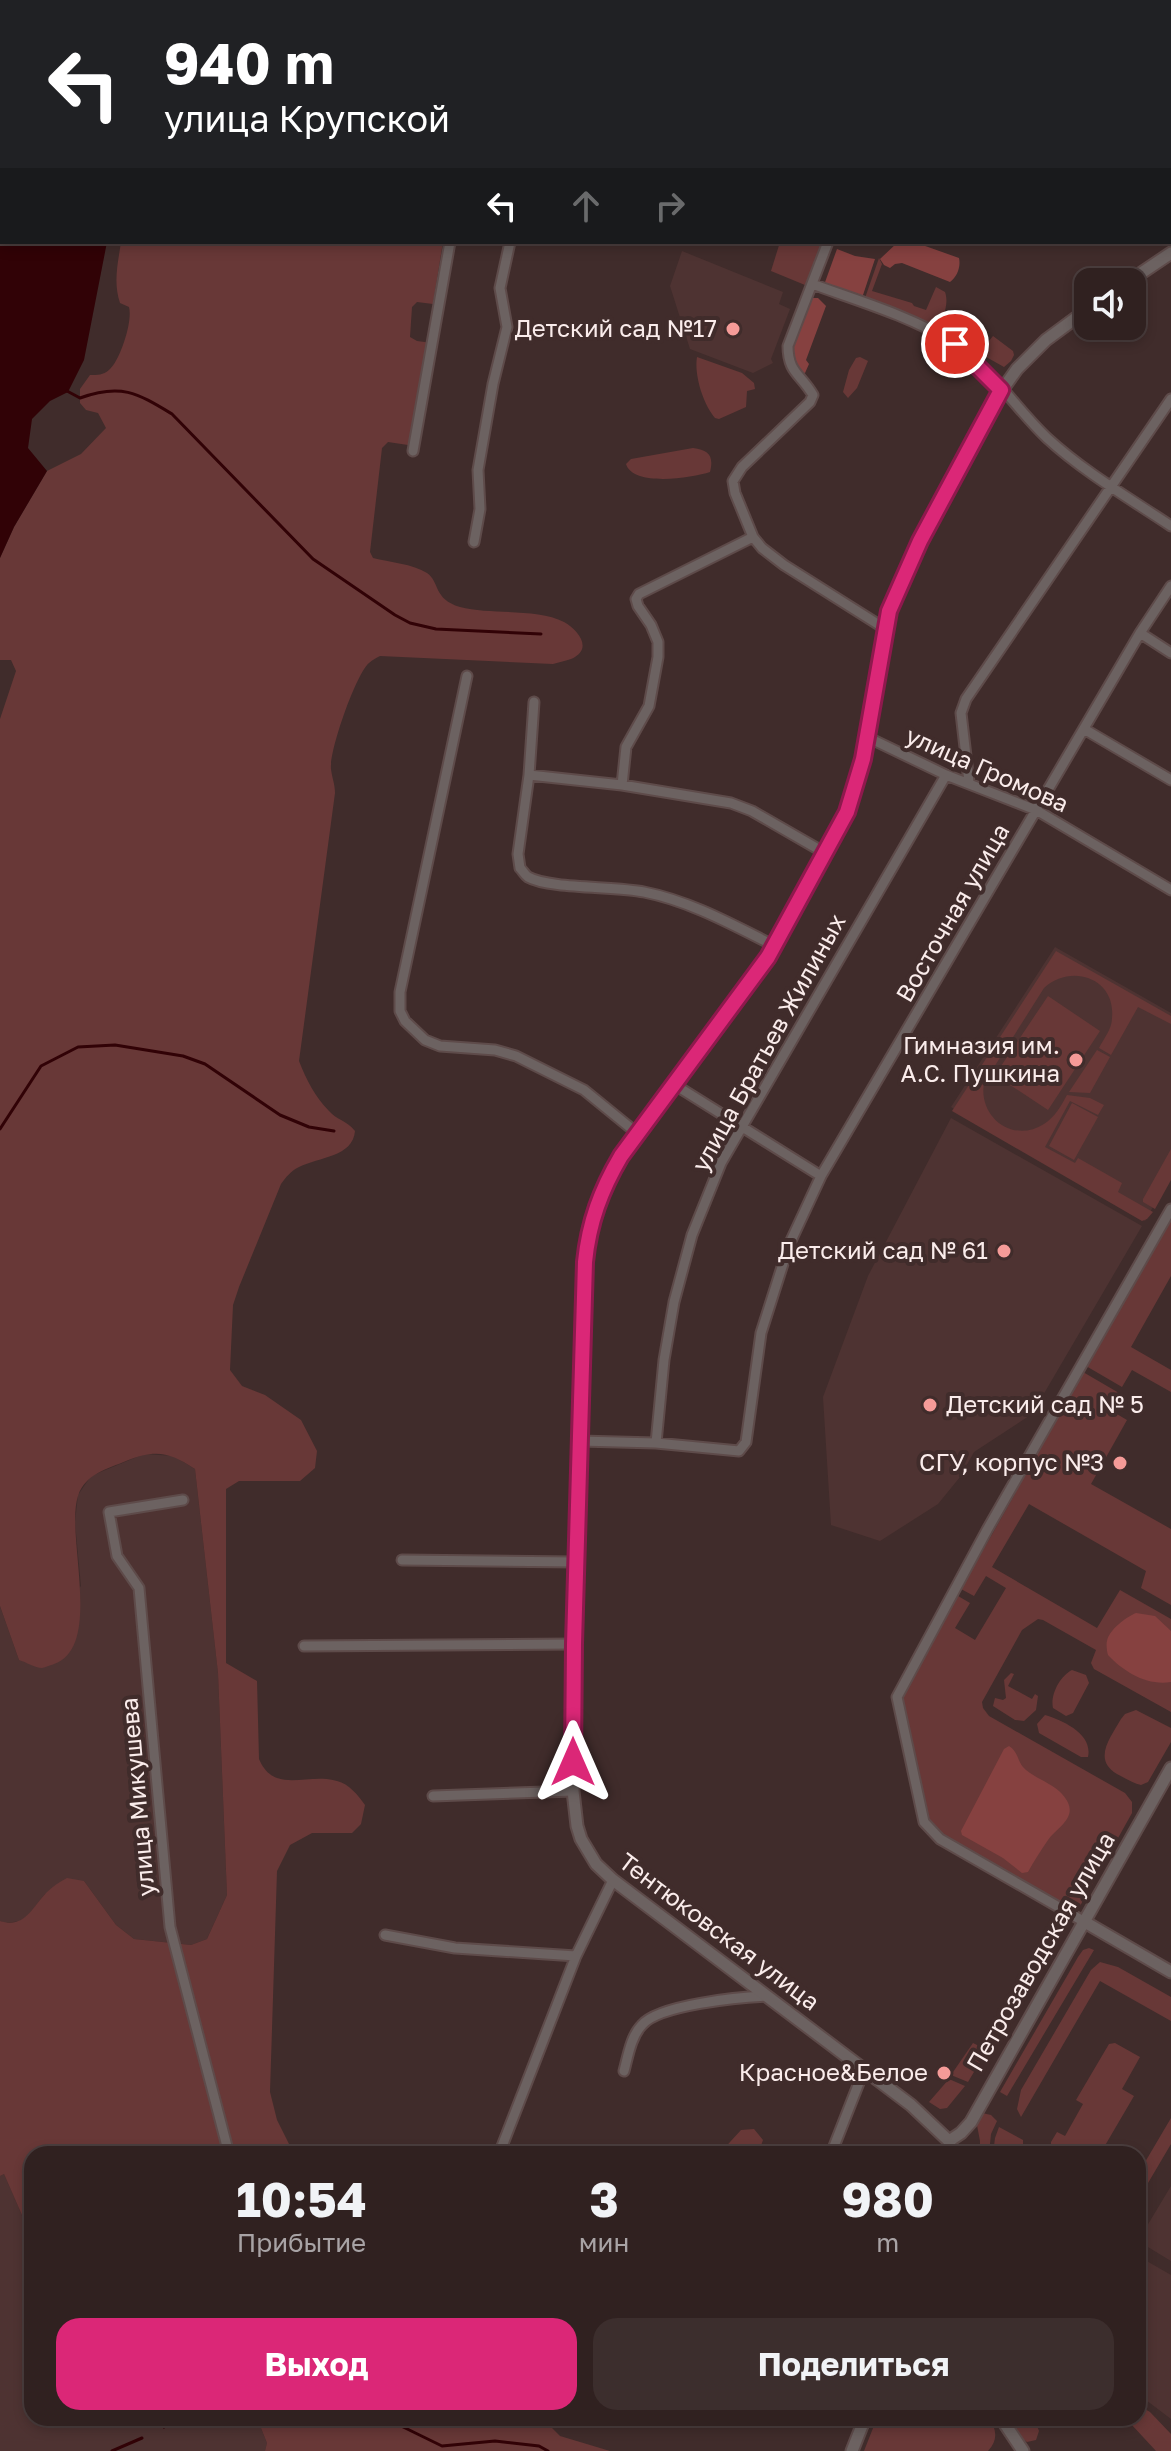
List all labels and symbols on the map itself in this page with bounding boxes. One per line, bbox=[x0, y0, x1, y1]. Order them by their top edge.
pin bbox=[921, 310, 989, 378]
place label: Детский сад №17 bbox=[515, 313, 717, 342]
marker: Детский сад №17 bbox=[724, 320, 742, 338]
street label: улица Громова bbox=[902, 720, 1073, 817]
street label: Восточная улица bbox=[889, 818, 1015, 1007]
street label: улица Братьев Жилиных bbox=[685, 908, 851, 1176]
place label: Гимназия им. А.С. Пушкина bbox=[900, 1030, 1060, 1087]
marker: Гимназия им. А.С. Пушкина bbox=[1067, 1051, 1085, 1069]
place label: Детский сад № 61 bbox=[778, 1235, 988, 1264]
marker: Детский сад № 61 bbox=[995, 1242, 1013, 1260]
place label: Детский сад № 5 bbox=[946, 1389, 1144, 1418]
marker: Детский сад № 5 bbox=[921, 1396, 939, 1414]
place label: СГУ, корпус №3 bbox=[919, 1447, 1104, 1476]
marker: СГУ, корпус №3 bbox=[1111, 1454, 1129, 1472]
street label: улица Микушева bbox=[113, 1696, 160, 1898]
position arrow bbox=[531, 1720, 615, 1804]
street label: Петрозаводская улица bbox=[959, 1827, 1120, 2076]
street label: Тентюковская улица bbox=[614, 1846, 826, 2016]
place label: Красное&Белое bbox=[739, 2057, 928, 2086]
marker: Красное&Белое bbox=[935, 2064, 953, 2082]

